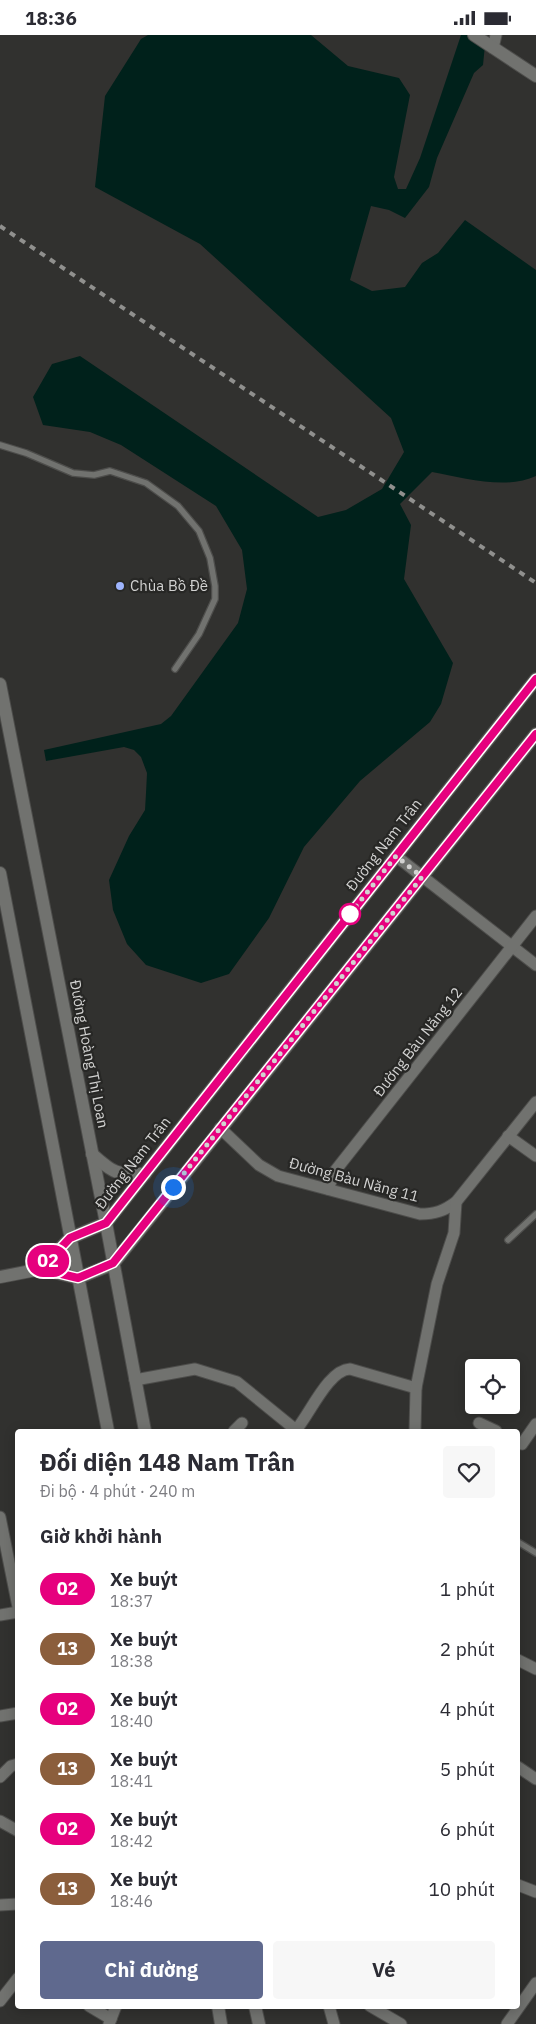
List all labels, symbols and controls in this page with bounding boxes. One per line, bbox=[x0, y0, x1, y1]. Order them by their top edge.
text: 18:36 bbox=[25, 6, 77, 30]
place label: Chùa Bồ Đề bbox=[130, 576, 208, 595]
marker: Chùa Bồ Đề bbox=[114, 580, 126, 592]
street label: Đường Nam Trân bbox=[342, 795, 426, 895]
unlabelled marker bbox=[339, 903, 361, 925]
street label: Đường Hoàng Thị Loan bbox=[66, 978, 113, 1130]
street label: Đường Bàu Năng 12 bbox=[369, 983, 466, 1100]
street label: Đường Nam Trân bbox=[91, 1113, 175, 1213]
street label: Đường Bàu Năng 11 bbox=[287, 1153, 421, 1206]
your location bbox=[161, 1175, 186, 1200]
line badge: 02 bbox=[26, 1245, 70, 1277]
text: 02 bbox=[37, 1249, 59, 1272]
map controls bbox=[465, 1359, 520, 1414]
button: locate bbox=[465, 1359, 520, 1414]
text: Đối diện 148 Nam Trân bbox=[40, 1446, 295, 1478]
button: heart bbox=[443, 1446, 495, 1498]
text: Đi bộ · 4 phút · 240 m bbox=[40, 1481, 195, 1501]
text: Giờ khởi hành bbox=[40, 1524, 162, 1548]
text: Xe buýt bbox=[110, 1567, 178, 1591]
text: 02 bbox=[57, 1577, 78, 1600]
text: 1 phút bbox=[440, 1577, 495, 1601]
text: 18:37 bbox=[110, 1591, 153, 1611]
text: Xe buýt bbox=[110, 1627, 178, 1651]
text: 13 bbox=[57, 1637, 78, 1660]
text: 2 phút bbox=[440, 1637, 495, 1661]
text: 18:38 bbox=[110, 1651, 153, 1671]
text: Xe buýt bbox=[110, 1687, 178, 1711]
text: 02 bbox=[57, 1697, 78, 1720]
text: 4 phút bbox=[440, 1697, 495, 1721]
text: 18:40 bbox=[110, 1711, 153, 1731]
text: Xe buýt bbox=[110, 1747, 178, 1771]
text: 13 bbox=[57, 1757, 78, 1780]
text: 5 phút bbox=[440, 1757, 495, 1781]
text: 18:41 bbox=[110, 1771, 153, 1791]
text: Xe buýt bbox=[110, 1807, 178, 1831]
text: 02 bbox=[57, 1817, 78, 1840]
text: 6 phút bbox=[440, 1817, 495, 1841]
text: 18:42 bbox=[110, 1831, 153, 1851]
text: Xe buýt bbox=[110, 1867, 178, 1891]
text: 13 bbox=[57, 1877, 78, 1900]
text: 10 phút bbox=[428, 1877, 495, 1901]
text: 18:46 bbox=[110, 1891, 153, 1911]
button: Chỉ đường bbox=[40, 1941, 263, 1999]
button: Vé bbox=[273, 1941, 495, 1999]

